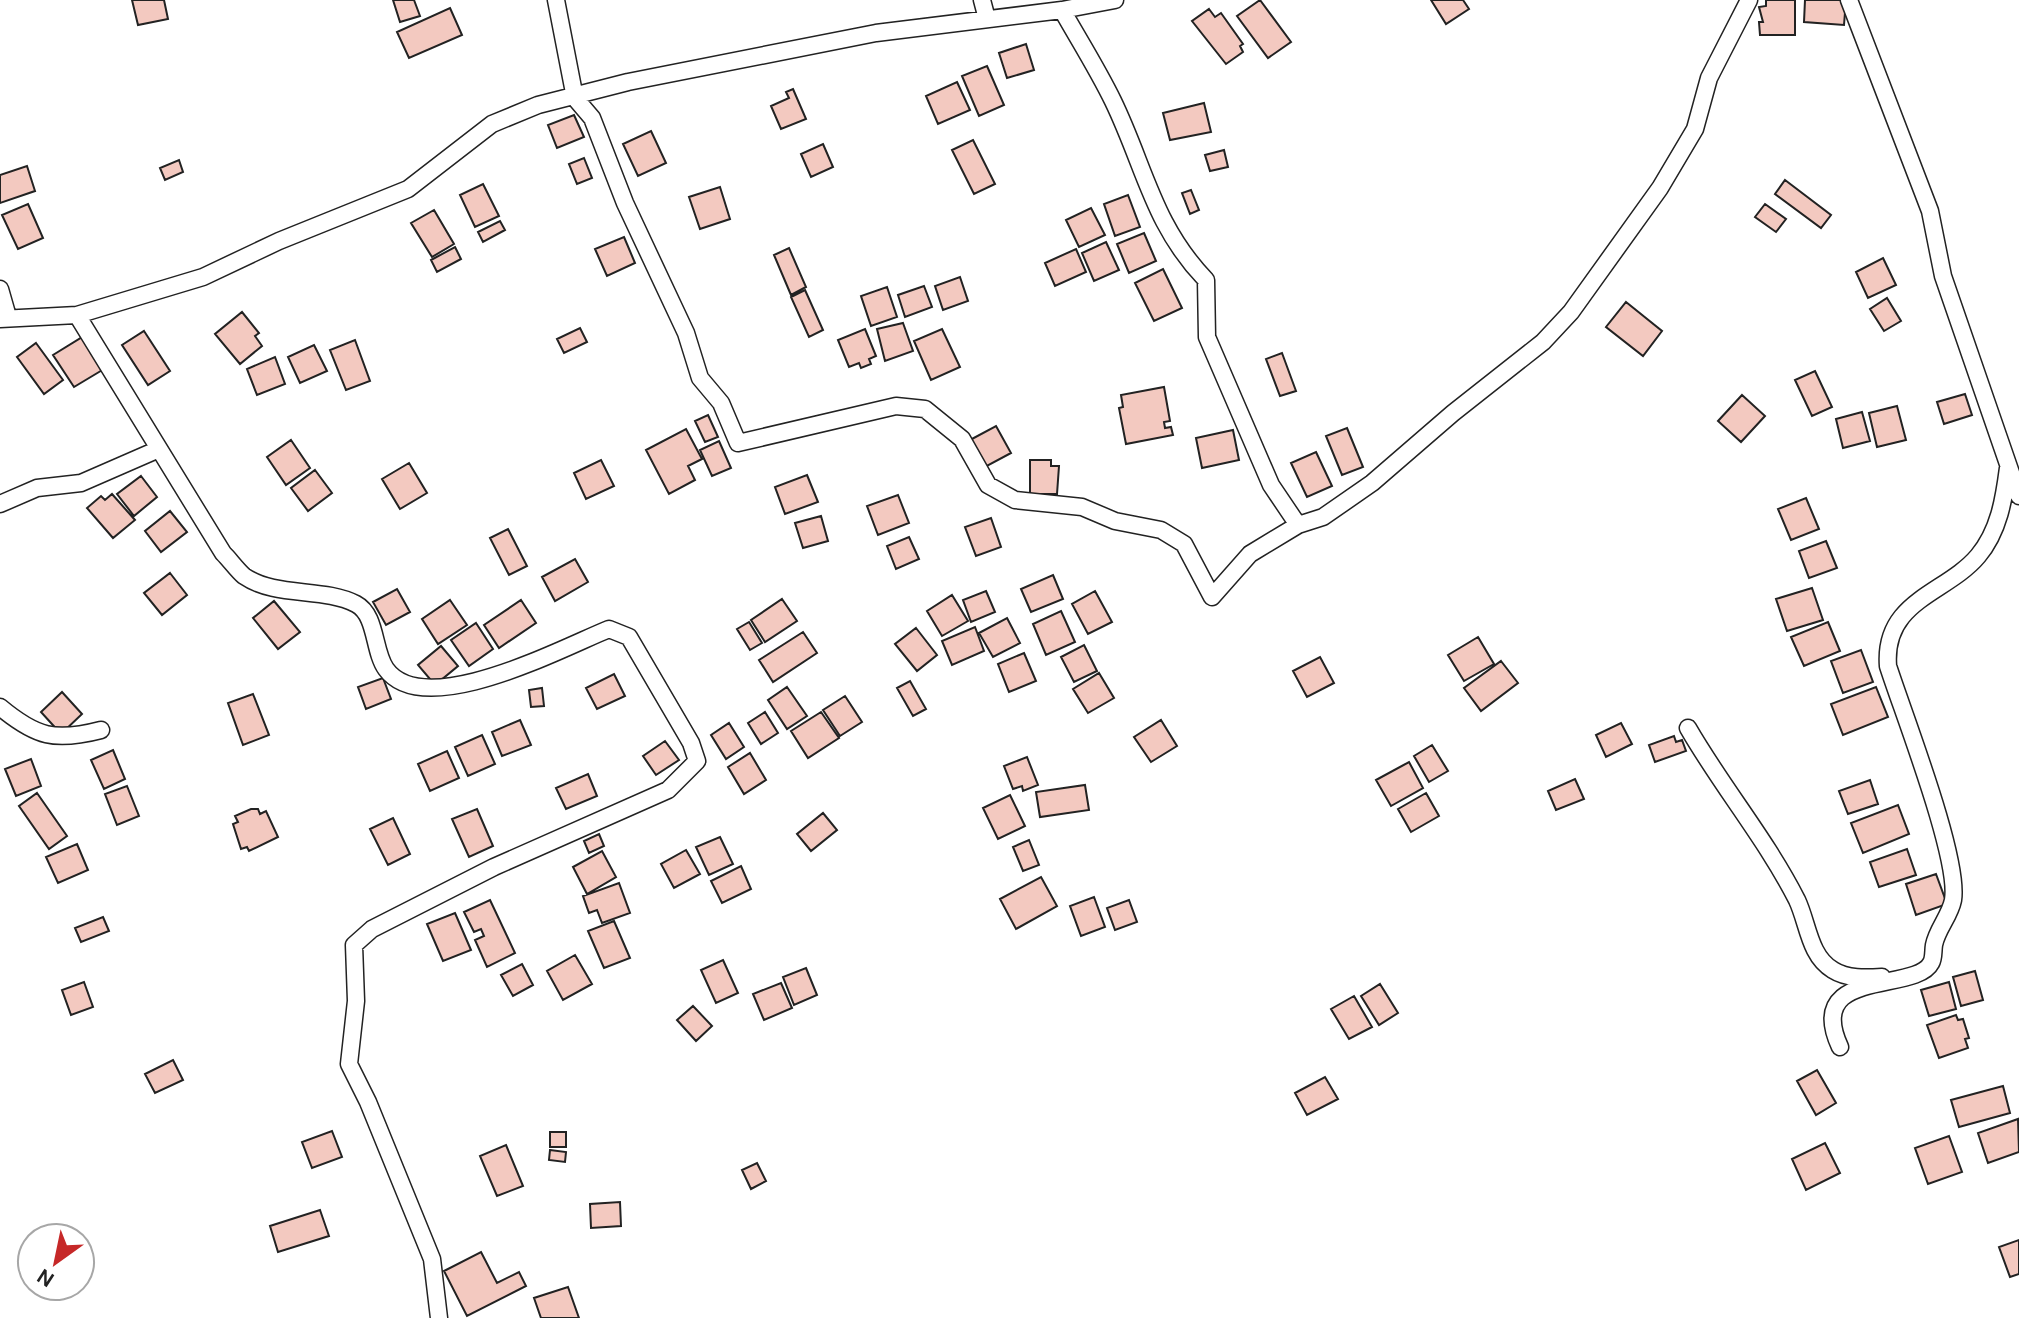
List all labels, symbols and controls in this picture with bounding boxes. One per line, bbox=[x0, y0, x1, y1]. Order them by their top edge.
north arrow bbox=[16, 1222, 96, 1302]
text: N bbox=[32, 1263, 59, 1293]

